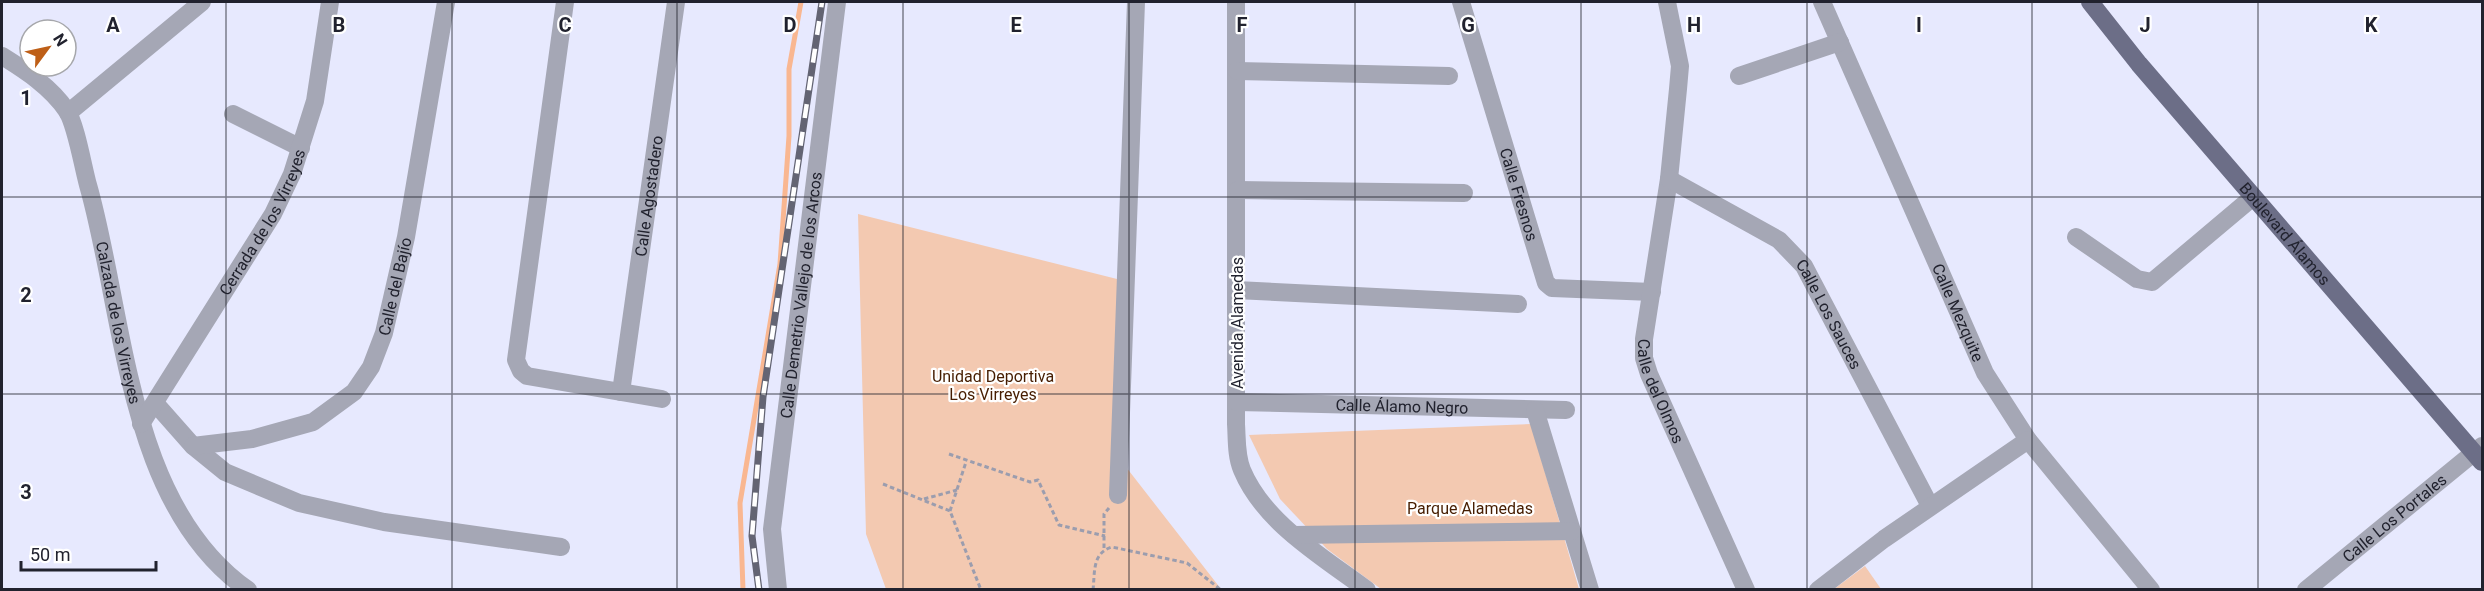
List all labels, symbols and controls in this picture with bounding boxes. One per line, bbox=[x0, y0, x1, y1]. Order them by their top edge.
text: A bbox=[106, 13, 120, 37]
text: B bbox=[333, 13, 345, 37]
text: C bbox=[558, 13, 572, 37]
text: D bbox=[784, 13, 797, 37]
text: E bbox=[1010, 13, 1022, 37]
text: F bbox=[1237, 13, 1248, 37]
text: G bbox=[1461, 13, 1475, 37]
text: H bbox=[1687, 13, 1701, 37]
text: I bbox=[1916, 13, 1922, 37]
text: J bbox=[2139, 13, 2151, 37]
text: K bbox=[2365, 13, 2378, 37]
north arrow bbox=[18, 18, 78, 78]
text: N bbox=[49, 30, 71, 50]
text: 1 bbox=[20, 86, 32, 110]
street label: Calle Agostadero bbox=[631, 134, 667, 258]
street label: Calle Fresnos bbox=[1496, 146, 1542, 243]
street label: Cerrada de los Virreyes bbox=[215, 147, 309, 299]
street label: Calle Demetrio Vallejo de los Arcos bbox=[776, 171, 825, 420]
street label: Boulevard Álamos bbox=[2236, 178, 2335, 289]
street label: Calle del Bajío bbox=[374, 235, 415, 337]
street label: Calzada de los Virreyes bbox=[92, 240, 145, 406]
street label: Calle Los Sauces bbox=[1793, 255, 1866, 372]
street label: Avenida Alamedas bbox=[1228, 257, 1247, 389]
street label: Calle Mezquite bbox=[1929, 260, 1988, 364]
text: 2 bbox=[20, 283, 32, 307]
street label: Calle del Olmos bbox=[1635, 339, 1688, 446]
park label: Unidad Deportiva Los Virreyes bbox=[932, 367, 1054, 404]
street label: Calle Álamo Negro bbox=[1335, 395, 1469, 417]
street label: Calle Los Portales bbox=[2338, 470, 2450, 566]
text: 3 bbox=[20, 480, 32, 504]
park label: Parque Alamedas bbox=[1407, 499, 1533, 518]
scale bar bbox=[21, 534, 156, 572]
text: 50 m bbox=[30, 544, 70, 565]

